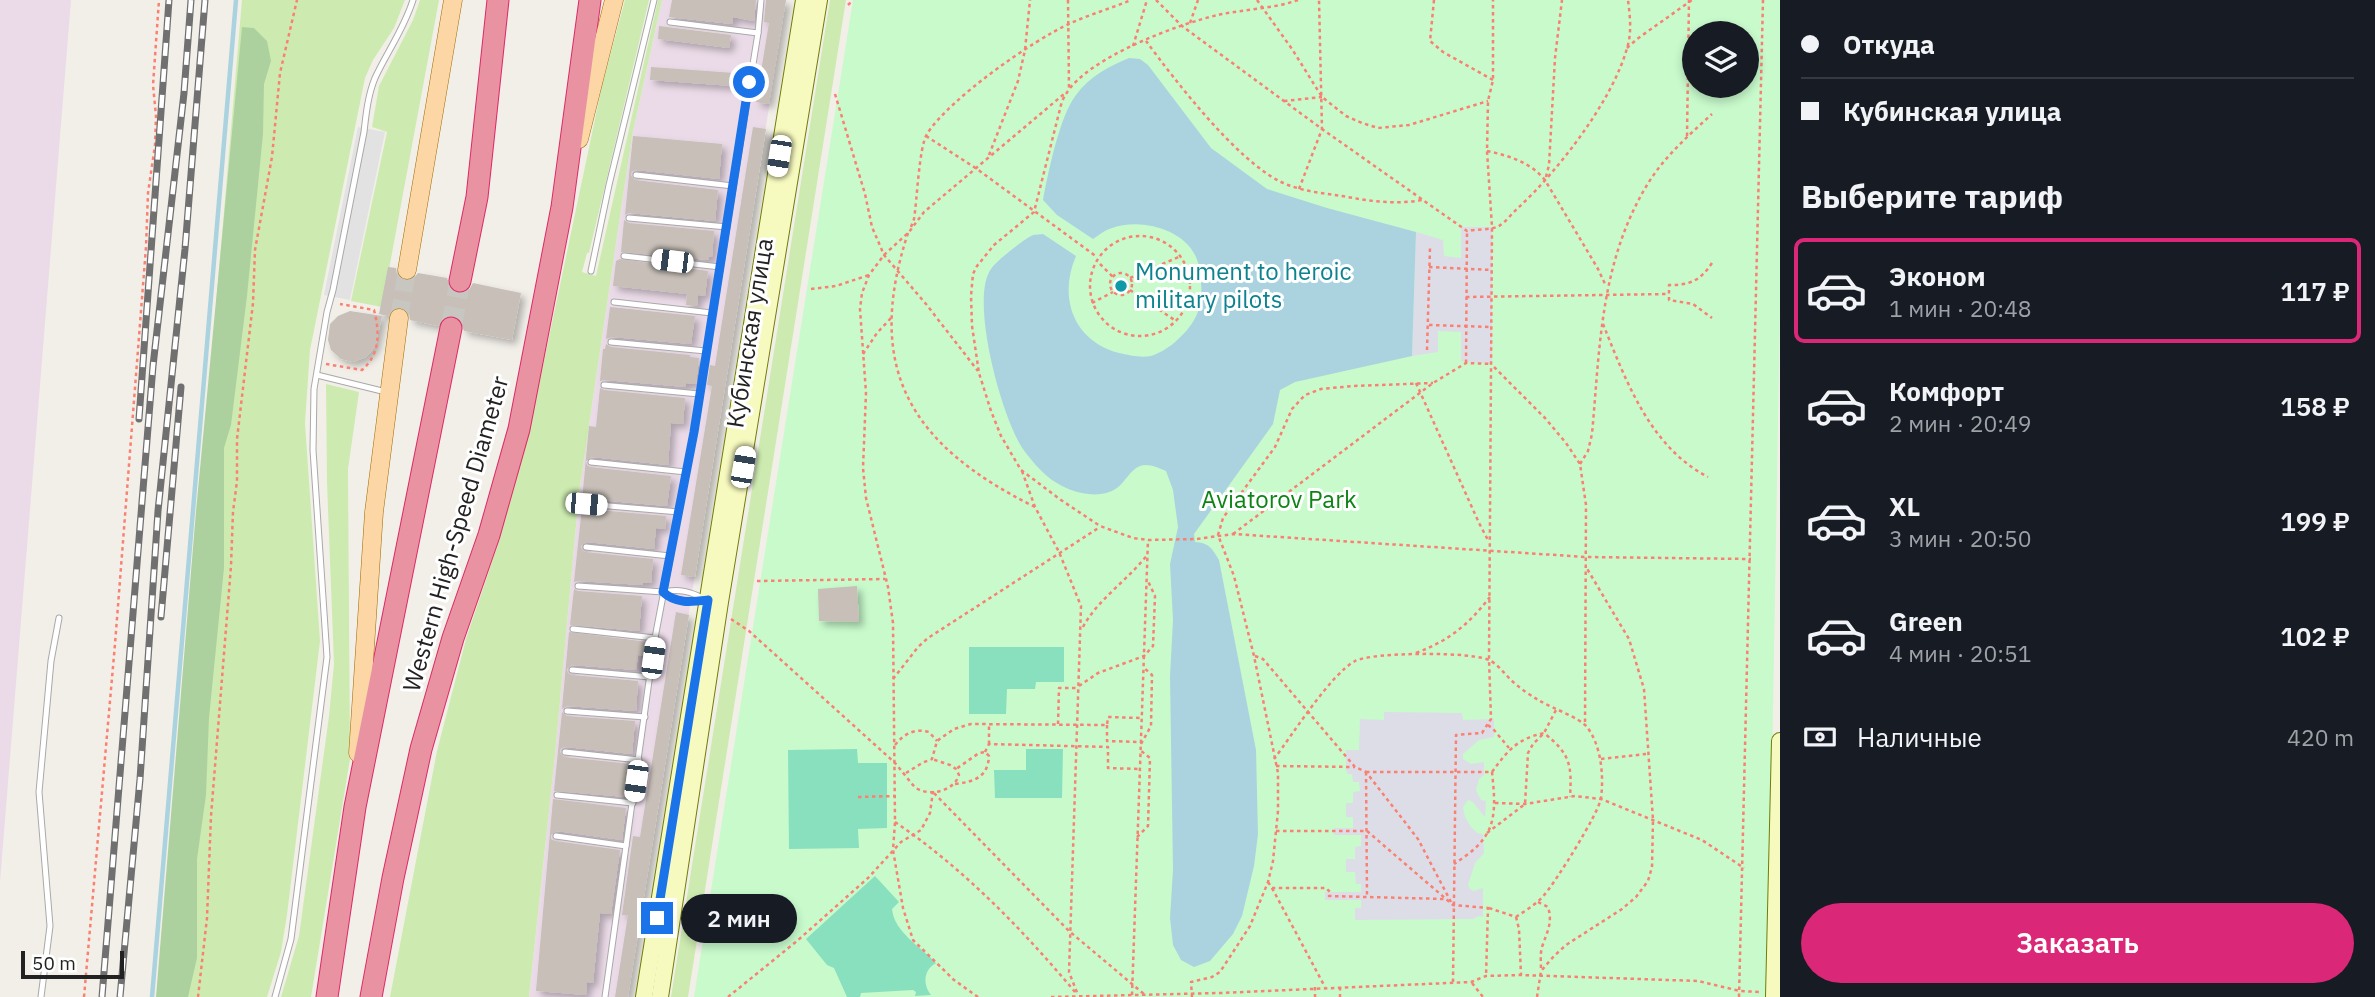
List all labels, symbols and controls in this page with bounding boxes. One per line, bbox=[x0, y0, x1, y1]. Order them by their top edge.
map controls bbox=[1682, 21, 1759, 98]
button: layers bbox=[1682, 21, 1759, 98]
text: Откуда bbox=[1843, 27, 1935, 61]
route start bbox=[733, 66, 765, 98]
text: Кубинская улица bbox=[1843, 94, 2062, 128]
car bbox=[766, 134, 793, 178]
text: Выберите тариф bbox=[1801, 175, 2063, 217]
street label: Кубинская улица bbox=[718, 235, 780, 430]
car bbox=[650, 248, 695, 274]
place label: Monument to heroic military pilots bbox=[1135, 255, 1351, 315]
icon: car bbox=[1805, 259, 1868, 322]
text: Эконом bbox=[1889, 259, 1986, 293]
text: 117 ₽ bbox=[2280, 274, 2350, 308]
marker: Monument to heroic military pilots bbox=[1113, 278, 1129, 294]
text: 1 мин · 20:48 bbox=[1889, 293, 2032, 323]
street label: Western High-Speed Diameter bbox=[395, 372, 516, 695]
icon: car bbox=[1805, 374, 1868, 437]
text: Комфорт bbox=[1889, 374, 2004, 408]
text: 158 ₽ bbox=[2280, 389, 2350, 423]
text: 2 мин · 20:49 bbox=[1889, 408, 2032, 438]
car bbox=[730, 444, 757, 490]
park label: Aviatorov Park bbox=[1201, 483, 1357, 515]
icon: car bbox=[1805, 489, 1868, 552]
text: XL bbox=[1889, 489, 1920, 523]
car bbox=[565, 492, 608, 516]
text: 199 ₽ bbox=[2280, 504, 2350, 538]
text: 3 мин · 20:50 bbox=[1889, 523, 2032, 553]
icon: car bbox=[1805, 604, 1868, 667]
text: Green bbox=[1889, 604, 1963, 638]
text: 102 ₽ bbox=[2280, 619, 2350, 653]
car bbox=[640, 636, 667, 680]
text: 4 мин · 20:51 bbox=[1889, 638, 2032, 668]
icon: cash bbox=[1801, 718, 1839, 756]
text: Наличные bbox=[1857, 720, 1982, 754]
text: 420 m bbox=[2287, 722, 2354, 752]
car bbox=[623, 759, 650, 803]
callout: 2 мин bbox=[682, 894, 797, 942]
route end bbox=[641, 902, 673, 934]
text: 2 мин bbox=[707, 903, 771, 933]
button: Заказать bbox=[1801, 903, 2354, 983]
scale bar bbox=[21, 948, 124, 980]
text: 50 m bbox=[32, 951, 76, 975]

